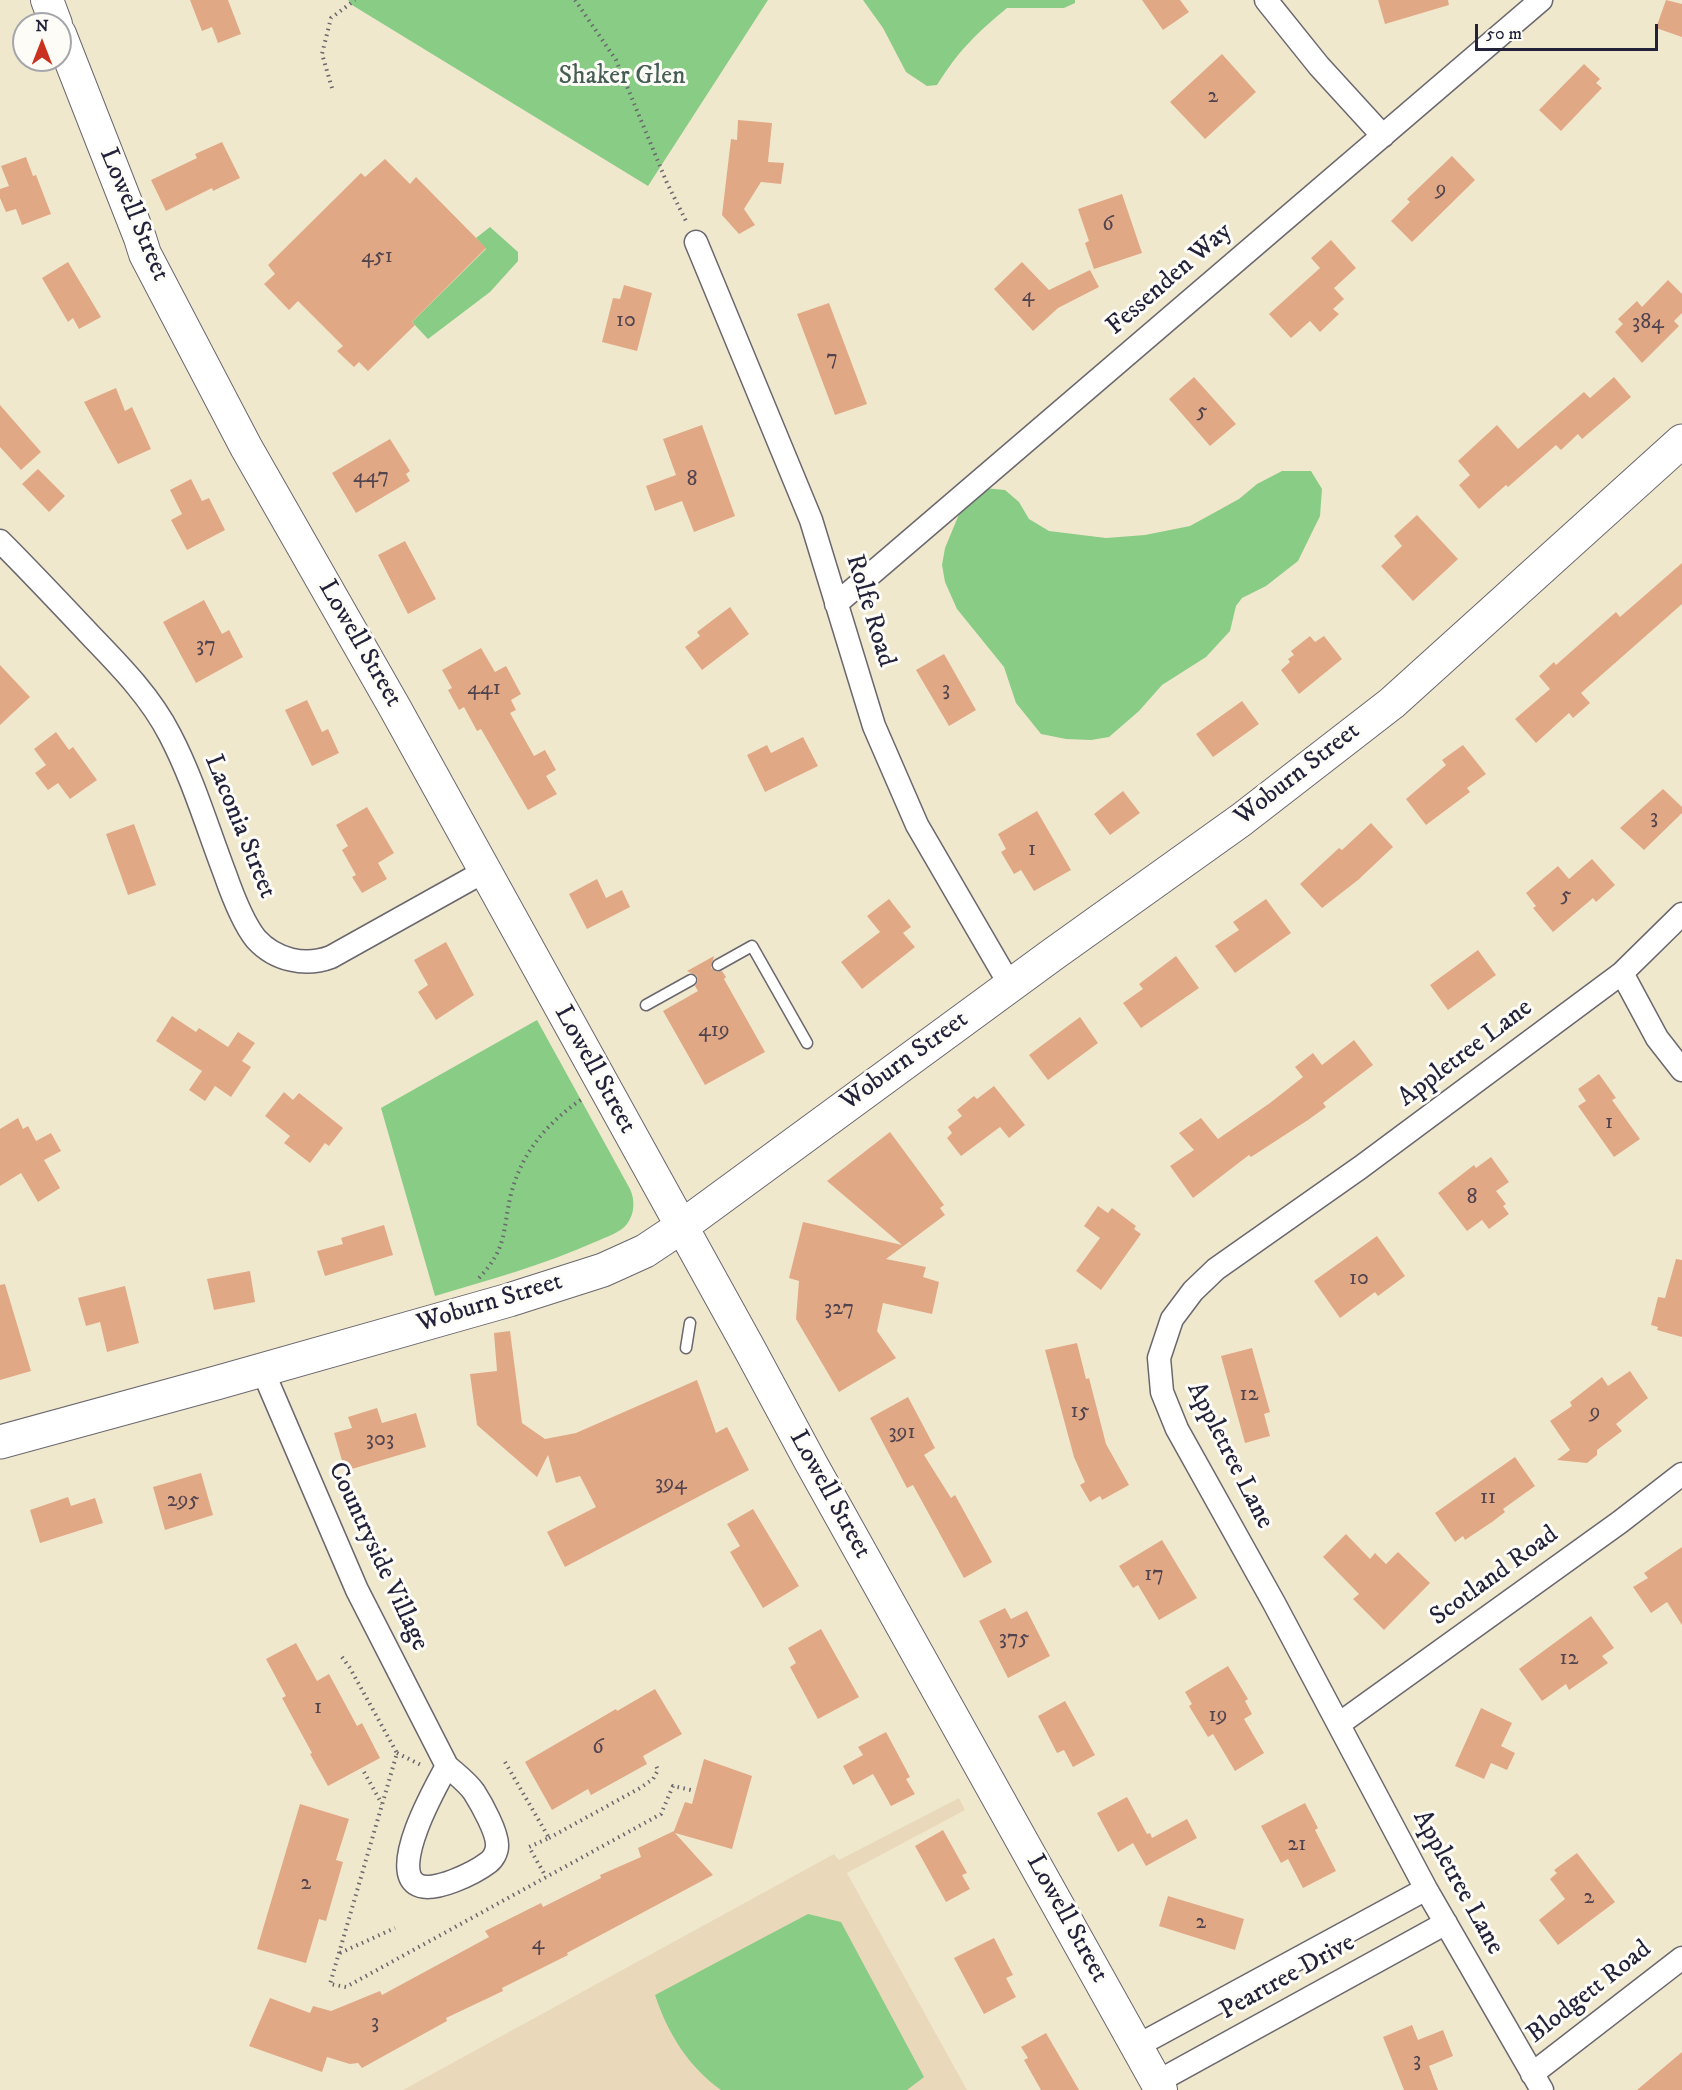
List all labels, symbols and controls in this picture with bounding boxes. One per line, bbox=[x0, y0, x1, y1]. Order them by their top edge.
north arrow bbox=[12, 12, 72, 72]
scale bar bbox=[1478, 12, 1661, 50]
text: N bbox=[35, 16, 49, 36]
text: 50 m bbox=[1486, 23, 1522, 45]
park label: Shaker Glen bbox=[558, 62, 686, 94]
house number: 2 bbox=[1208, 84, 1218, 110]
street label: Lowell Street bbox=[91, 144, 175, 286]
house number: 9 bbox=[1436, 177, 1446, 203]
house number: 6 bbox=[1102, 212, 1114, 238]
street label: Fessenden Way bbox=[1101, 217, 1239, 343]
house number: 451 bbox=[361, 244, 393, 270]
house number: 4 bbox=[1022, 283, 1034, 309]
house number: 10 bbox=[616, 308, 636, 334]
house number: 384 bbox=[1632, 310, 1664, 336]
house number: 7 bbox=[826, 346, 838, 372]
house number: 5 bbox=[1197, 399, 1207, 425]
house number: 447 bbox=[353, 464, 389, 490]
house number: 8 bbox=[686, 467, 698, 493]
street label: Rolfe Road bbox=[837, 551, 901, 671]
street label: Lowell Street bbox=[310, 575, 408, 713]
house number: 37 bbox=[196, 633, 216, 659]
house number: 441 bbox=[467, 676, 501, 702]
house number: 3 bbox=[942, 677, 950, 703]
street label: Woburn Street bbox=[1229, 716, 1367, 834]
street label: Laconia Street bbox=[196, 751, 282, 903]
house number: 3 bbox=[1650, 805, 1658, 831]
house number: 1 bbox=[1028, 837, 1036, 863]
house number: 5 bbox=[1561, 883, 1571, 909]
street label: Appletree Lane bbox=[1393, 993, 1539, 1115]
street label: Lowell Street bbox=[546, 1001, 642, 1139]
street label: Woburn Street bbox=[835, 1005, 975, 1119]
house number: 419 bbox=[698, 1018, 730, 1044]
house number: 1 bbox=[1605, 1110, 1613, 1136]
house number: 8 bbox=[1466, 1185, 1478, 1211]
house number: 10 bbox=[1349, 1266, 1369, 1292]
street label: Woburn Street bbox=[414, 1267, 566, 1341]
house number: 327 bbox=[824, 1296, 854, 1322]
street label: Appletree Lane bbox=[1179, 1378, 1279, 1534]
house number: 12 bbox=[1240, 1382, 1258, 1408]
house number: 15 bbox=[1071, 1399, 1089, 1425]
house number: 9 bbox=[1590, 1400, 1600, 1426]
house number: 391 bbox=[888, 1420, 916, 1446]
street label: Lowell Street bbox=[781, 1426, 877, 1564]
house number: 303 bbox=[366, 1427, 394, 1453]
street label: Countryside Village bbox=[320, 1458, 434, 1656]
house number: 394 bbox=[655, 1471, 687, 1497]
house number: 11 bbox=[1480, 1485, 1496, 1511]
house number: 295 bbox=[167, 1488, 199, 1514]
street label: Scotland Road bbox=[1425, 1520, 1565, 1634]
house number: 17 bbox=[1144, 1562, 1164, 1588]
house number: 375 bbox=[999, 1626, 1029, 1652]
house number: 12 bbox=[1560, 1646, 1578, 1672]
house number: 1 bbox=[314, 1695, 322, 1721]
house number: 19 bbox=[1209, 1703, 1227, 1729]
house number: 6 bbox=[592, 1735, 604, 1761]
street label: Appletree Lane bbox=[1405, 1805, 1509, 1961]
house number: 21 bbox=[1288, 1832, 1306, 1858]
street label: Lowell Street bbox=[1018, 1850, 1114, 1988]
house number: 2 bbox=[301, 1871, 311, 1897]
house number: 2 bbox=[1584, 1885, 1594, 1911]
house number: 2 bbox=[1196, 1910, 1206, 1936]
street label: Peartree Drive bbox=[1215, 1928, 1361, 2028]
house number: 4 bbox=[532, 1931, 544, 1957]
street label: Blodgett Road bbox=[1522, 1935, 1658, 2051]
house number: 3 bbox=[371, 2010, 379, 2036]
house number: 3 bbox=[1413, 2048, 1421, 2074]

